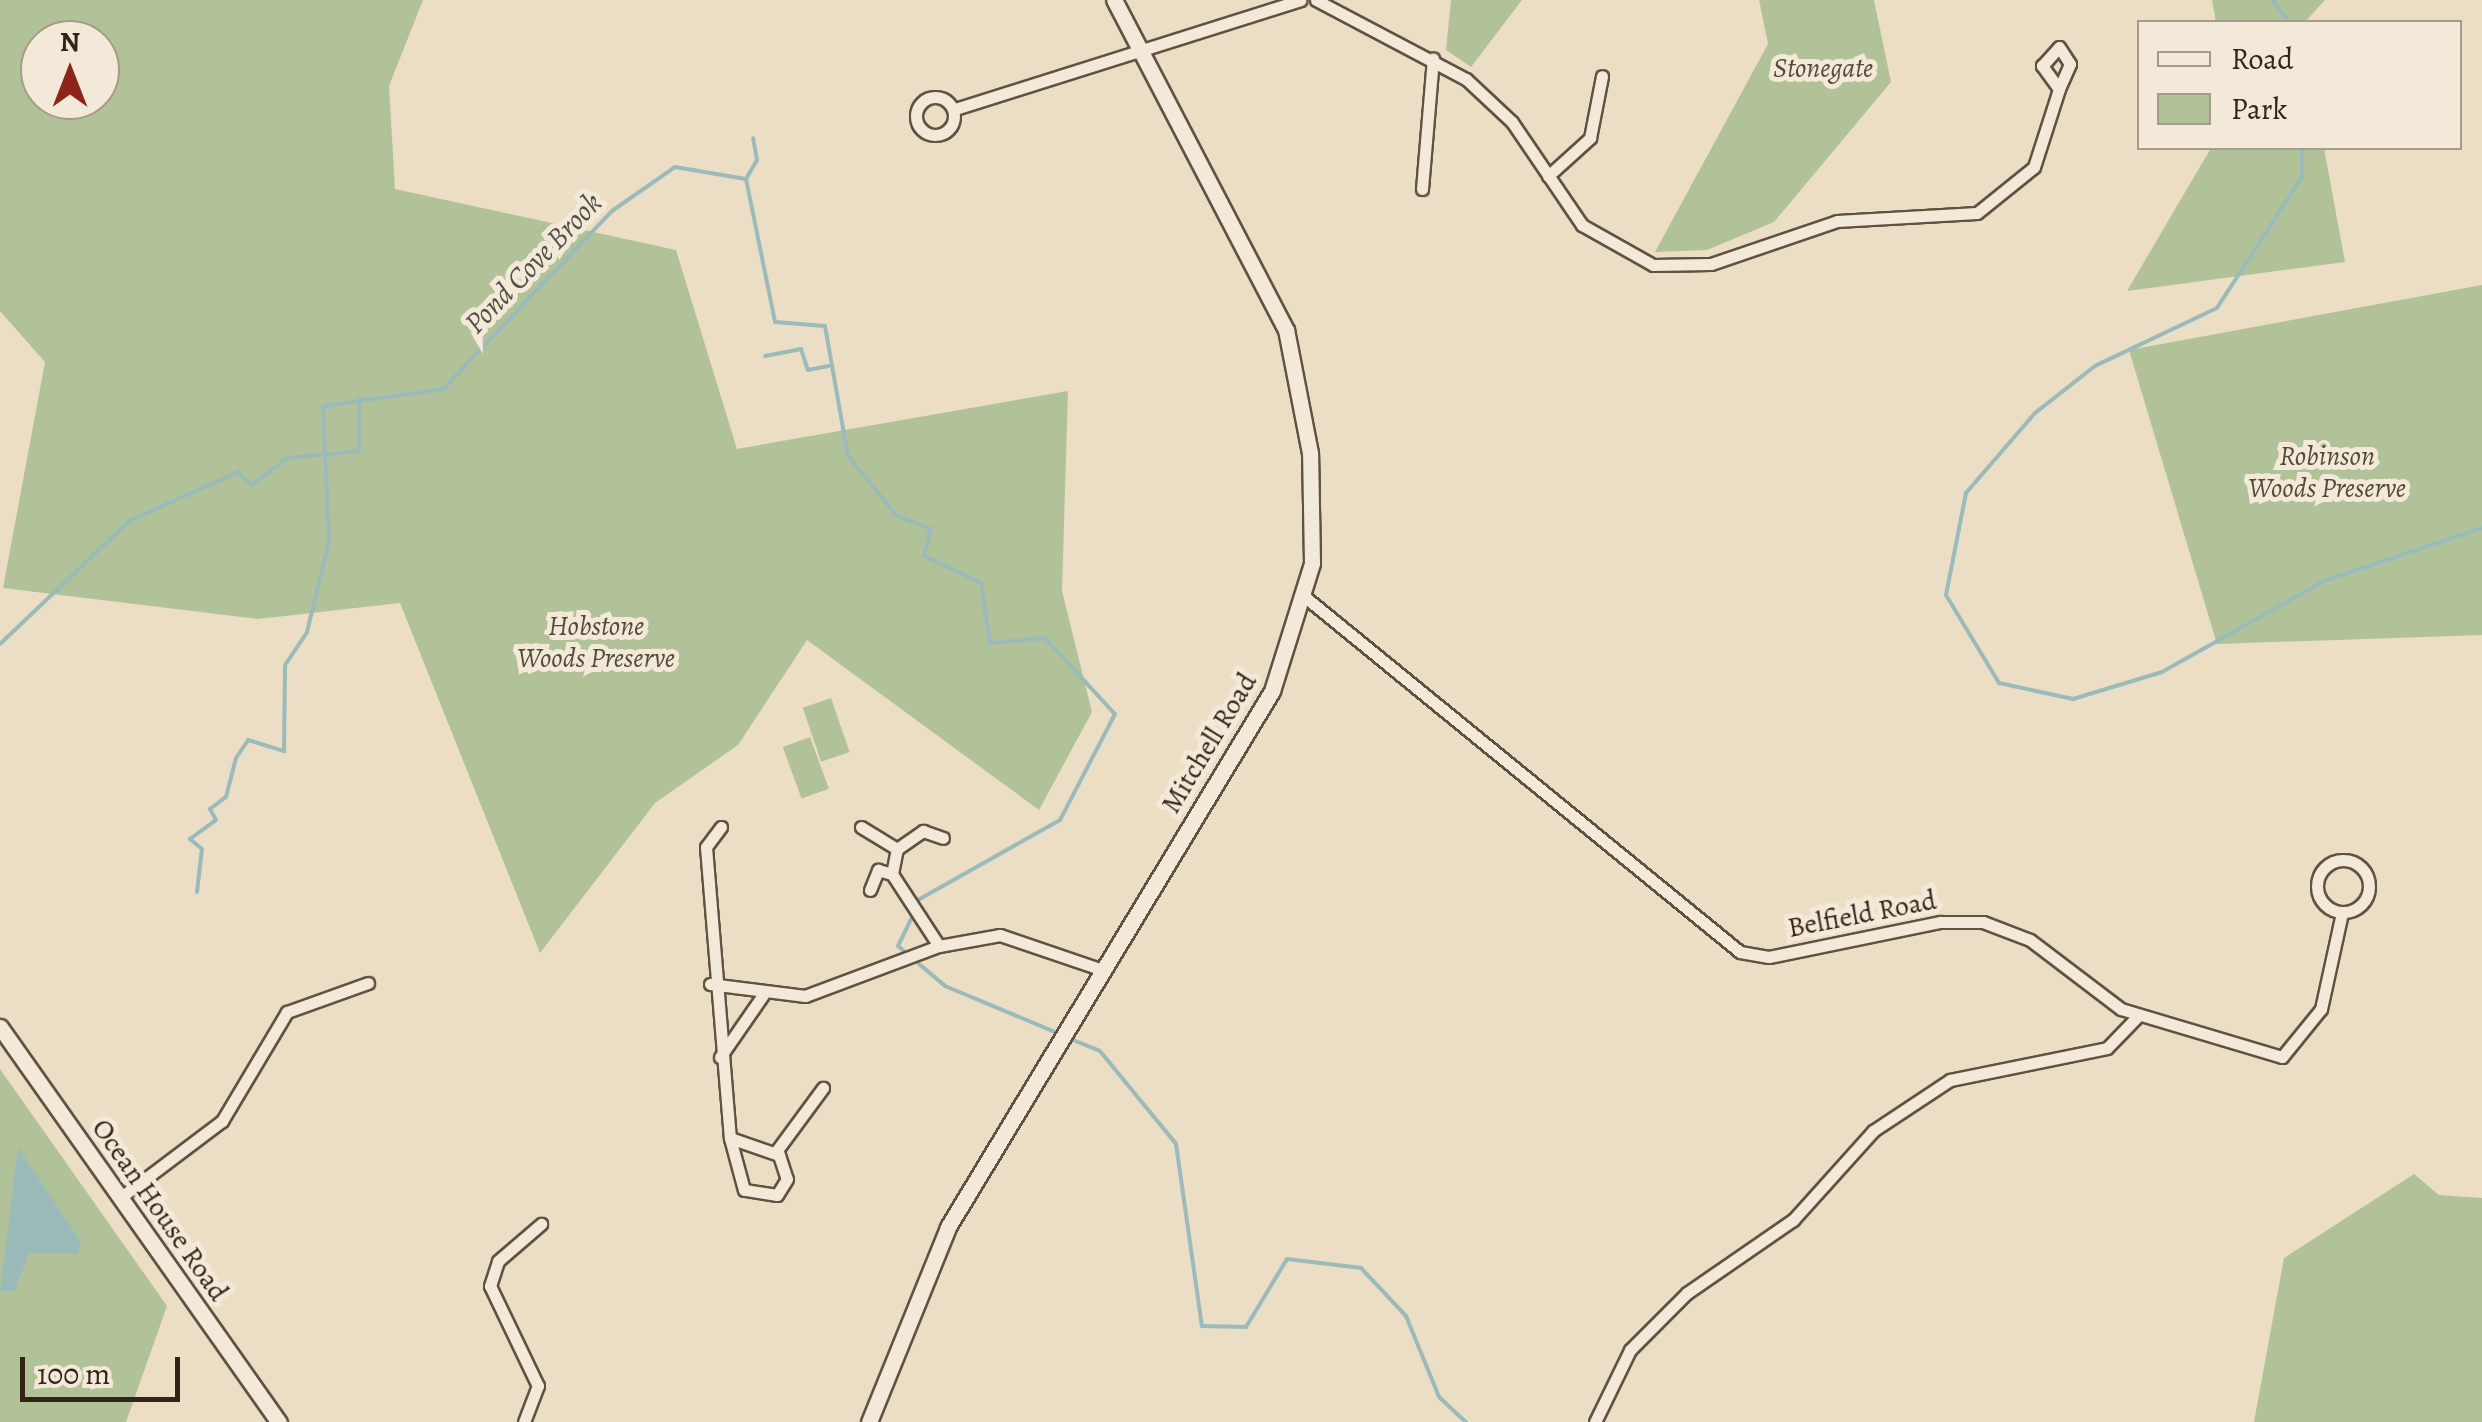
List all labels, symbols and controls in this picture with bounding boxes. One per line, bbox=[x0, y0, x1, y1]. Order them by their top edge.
north arrow bbox=[20, 20, 120, 120]
legend bbox=[2137, 20, 2462, 150]
text: N bbox=[60, 23, 80, 61]
text: Road bbox=[2231, 39, 2293, 79]
park label: Stonegate bbox=[1773, 51, 1873, 85]
text: Park bbox=[2231, 89, 2287, 129]
water label: Pond Cove Brook bbox=[457, 185, 609, 341]
park label: Robinson Woods Preserve bbox=[2248, 439, 2406, 505]
park label: Hobstone Woods Preserve bbox=[517, 609, 675, 675]
street label: Mitchell Road bbox=[1154, 667, 1264, 819]
street label: Belfield Road bbox=[1785, 883, 1939, 945]
street label: Ocean House Road bbox=[85, 1112, 235, 1308]
scale bar bbox=[25, 1337, 185, 1399]
text: 100 m bbox=[37, 1354, 110, 1394]

